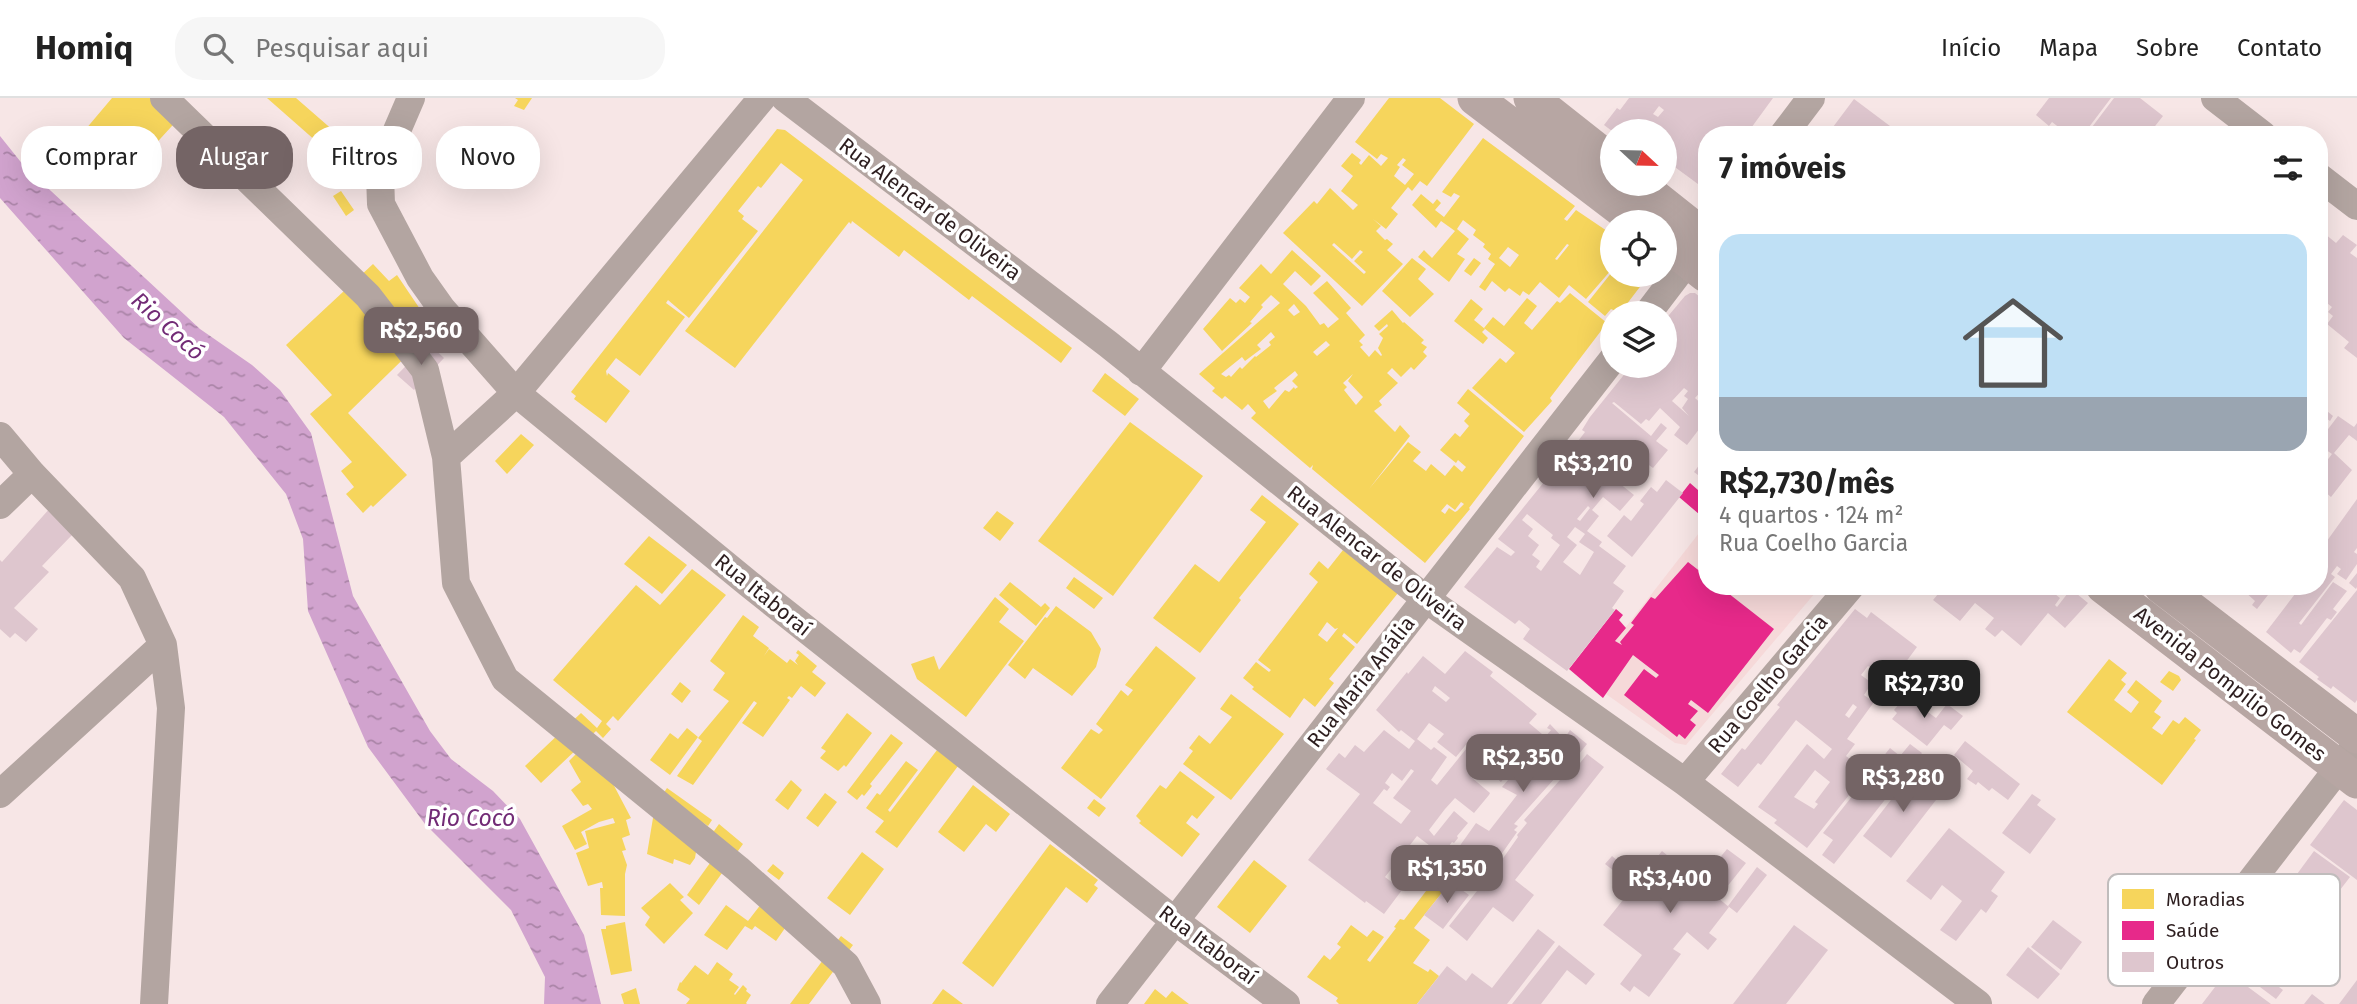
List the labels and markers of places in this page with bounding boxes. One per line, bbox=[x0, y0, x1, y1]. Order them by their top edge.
pin: R$2,560 bbox=[356, 308, 486, 367]
pin: R$3,210 bbox=[1528, 440, 1658, 500]
pin: R$2,730 bbox=[1859, 660, 1989, 720]
pin: R$2,350 bbox=[1458, 734, 1588, 794]
pin: R$3,280 bbox=[1838, 754, 1968, 814]
pin: R$1,350 bbox=[1382, 846, 1512, 905]
pin: R$3,400 bbox=[1605, 856, 1735, 915]

